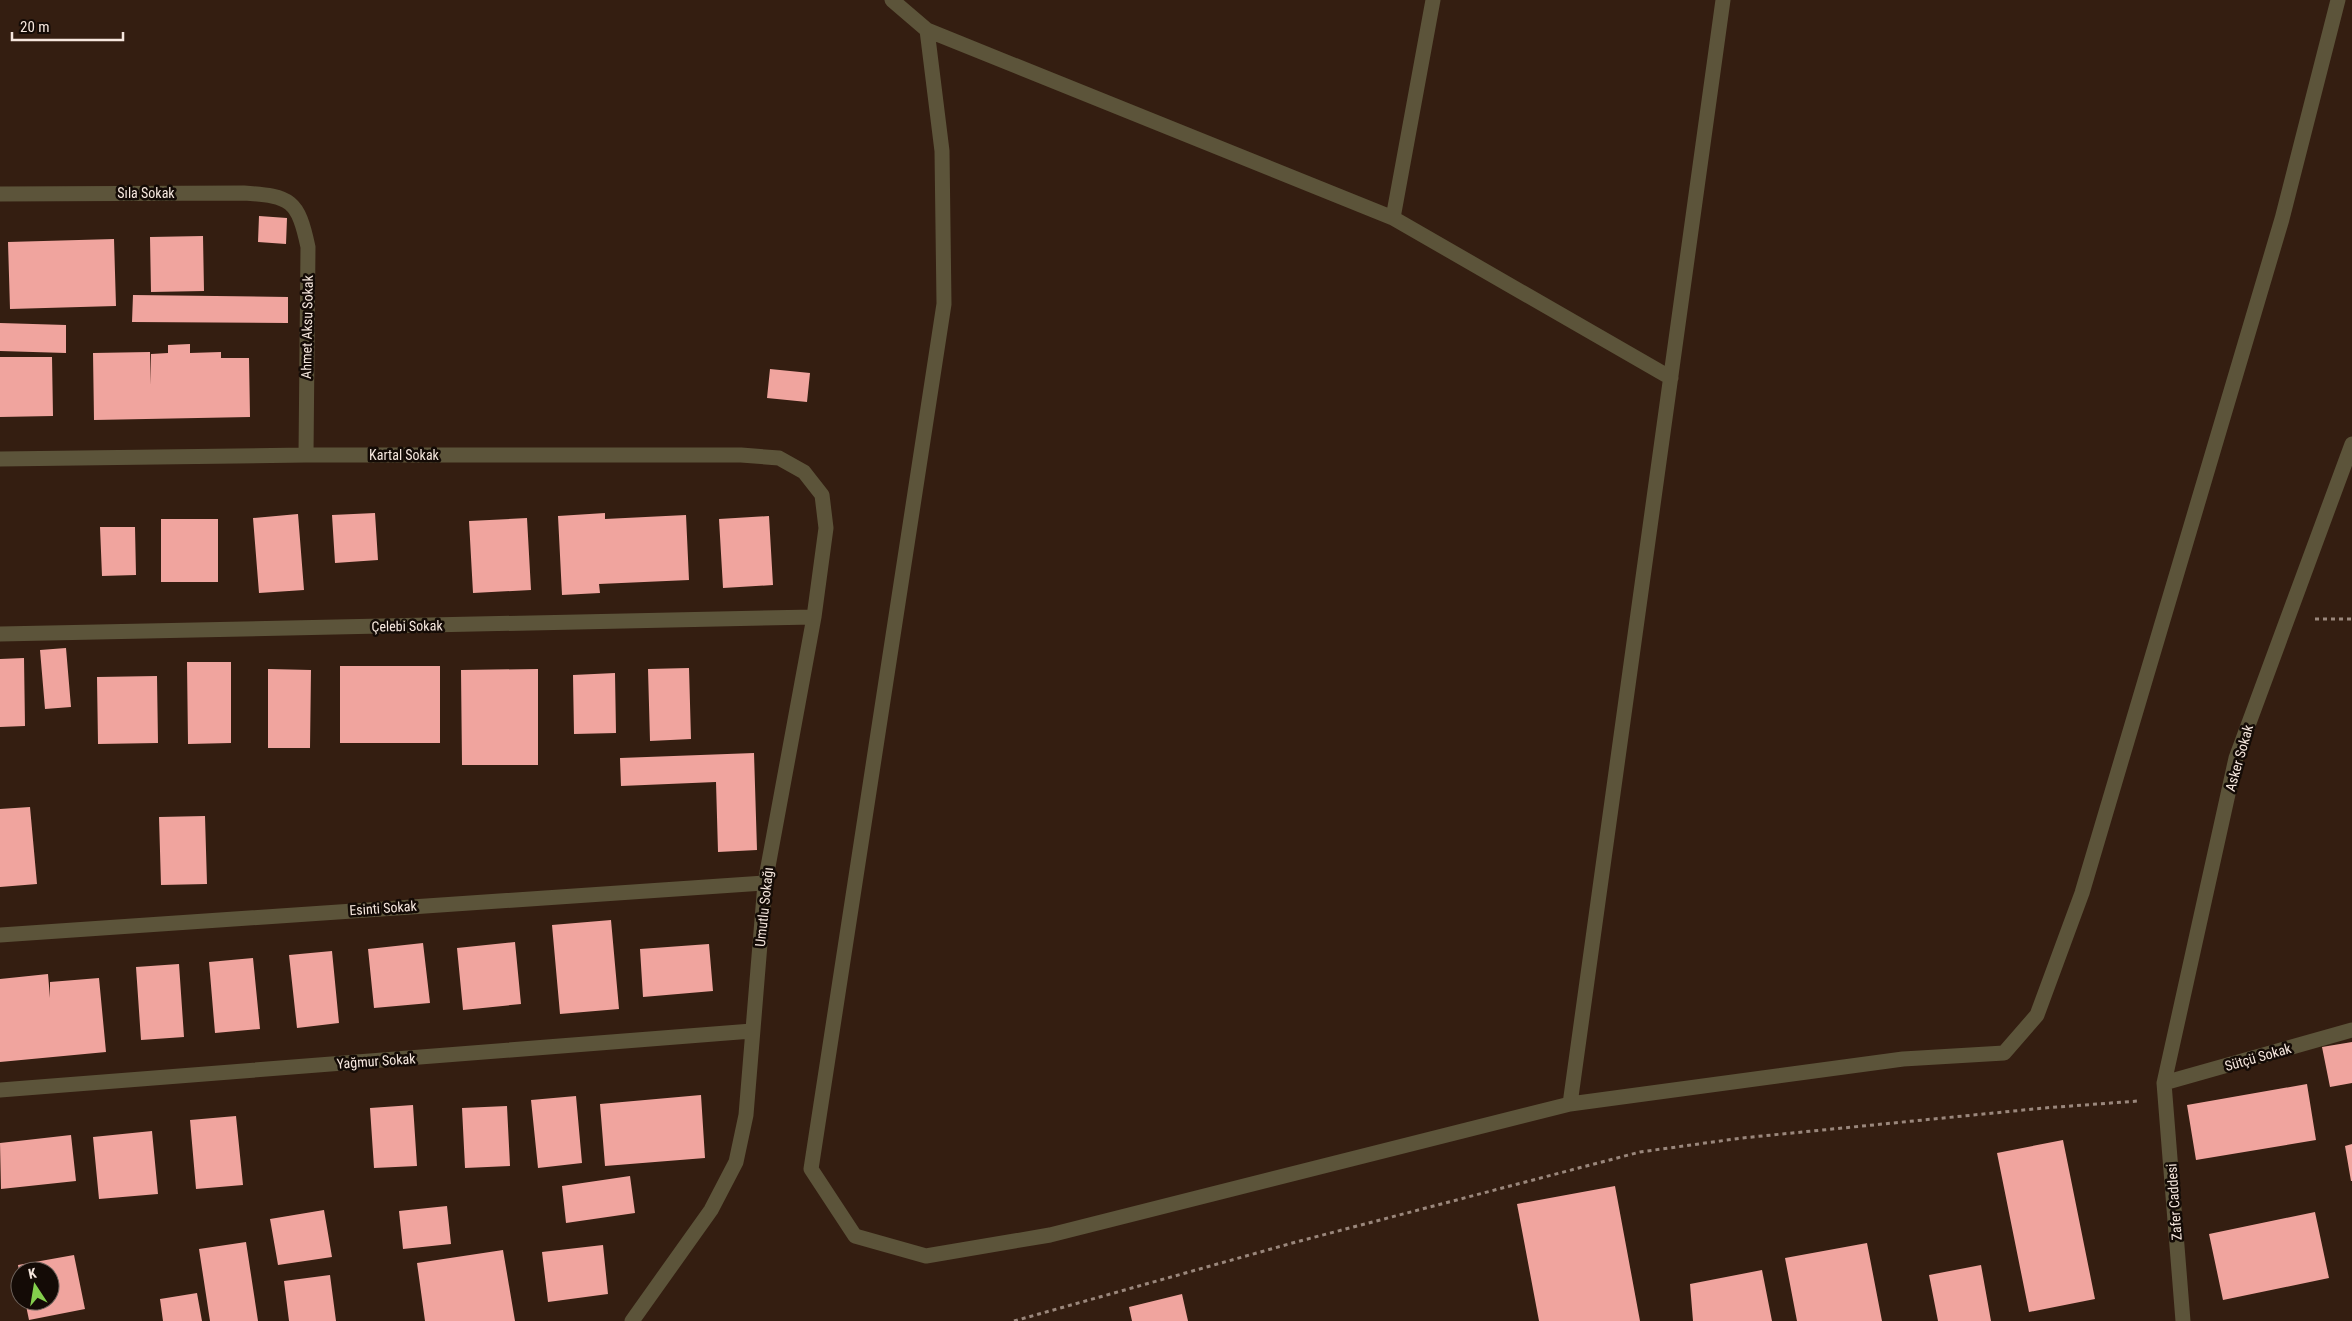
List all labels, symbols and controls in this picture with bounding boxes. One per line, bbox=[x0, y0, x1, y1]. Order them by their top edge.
scale bar bbox=[12, 10, 124, 42]
text: 20 m bbox=[20, 18, 50, 36]
street label: Sıla Sokak bbox=[117, 185, 175, 201]
street label: Ahmet Aksu Sokak bbox=[298, 274, 316, 379]
street label: Kartal Sokak bbox=[369, 447, 440, 463]
street label: Çelebi Sokak bbox=[371, 617, 443, 635]
street label: Asker Sokak bbox=[2222, 722, 2256, 793]
street label: Umutlu Sokağı bbox=[752, 866, 776, 948]
street label: Esinti Sokak bbox=[349, 898, 418, 918]
street label: Sütçü Sokak bbox=[2223, 1040, 2294, 1074]
street label: Yağmur Sokak bbox=[336, 1050, 417, 1072]
street label: Zafer Caddesi bbox=[2163, 1163, 2185, 1241]
north arrow bbox=[10, 1261, 60, 1311]
text: K bbox=[27, 1265, 38, 1282]

